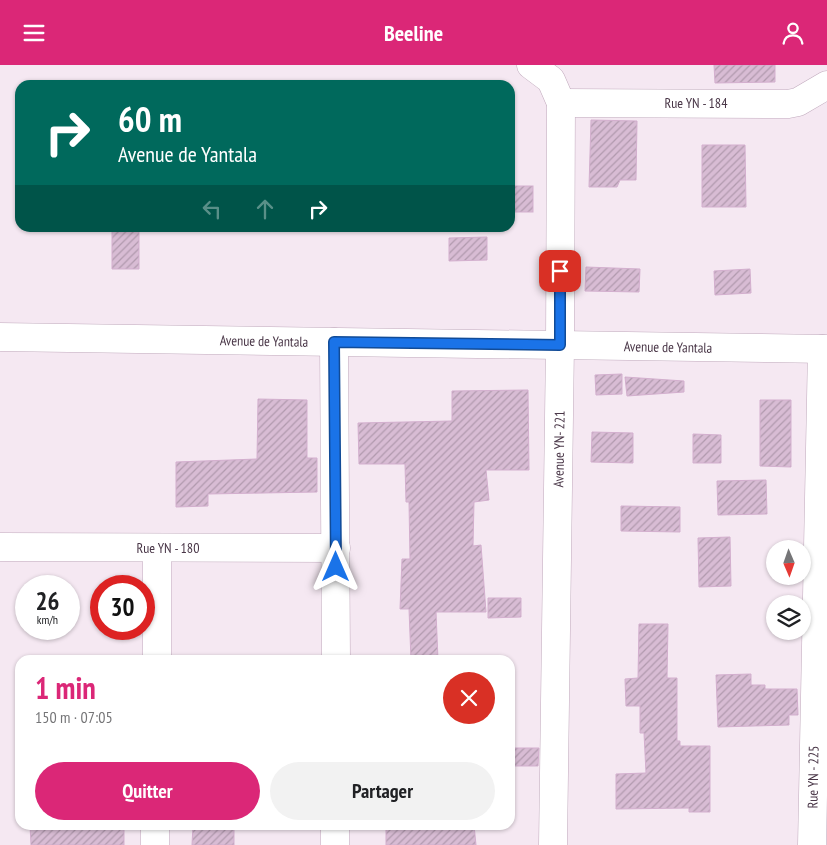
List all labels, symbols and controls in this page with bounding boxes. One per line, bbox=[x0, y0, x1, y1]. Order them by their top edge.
icon: menu bbox=[20, 19, 48, 47]
text: Beeline bbox=[384, 19, 443, 47]
icon: person bbox=[779, 19, 807, 47]
street label: Rue YN - 184 bbox=[665, 94, 728, 112]
text: 60 m bbox=[118, 96, 182, 142]
icon: right bbox=[35, 100, 100, 165]
text: Avenue de Yantala bbox=[118, 140, 257, 168]
icon: left bbox=[198, 195, 226, 223]
icon: ahead bbox=[251, 195, 279, 223]
icon: right bbox=[304, 195, 332, 223]
pin bbox=[539, 250, 581, 292]
icon: arrive bbox=[546, 257, 574, 285]
street label: Avenue de Yantala bbox=[220, 331, 308, 351]
street label: Avenue de Yantala bbox=[624, 337, 712, 357]
street label: Avenue YN- 221 bbox=[549, 410, 569, 488]
street label: Rue YN - 180 bbox=[137, 539, 199, 557]
position arrow bbox=[309, 540, 361, 592]
north arrow bbox=[766, 540, 811, 585]
map controls bbox=[766, 540, 811, 640]
speed limit sign: 30 bbox=[90, 575, 155, 640]
text: 26 bbox=[36, 585, 59, 617]
button: layers bbox=[766, 595, 811, 640]
text: km/h bbox=[37, 612, 58, 627]
text: 1 min bbox=[35, 668, 96, 707]
button: close bbox=[443, 672, 495, 724]
text: 150 m · 07:05 bbox=[35, 707, 113, 727]
street label: Rue YN - 225 bbox=[803, 745, 823, 809]
button: Quitter bbox=[35, 762, 260, 820]
button: Partager bbox=[270, 762, 495, 820]

